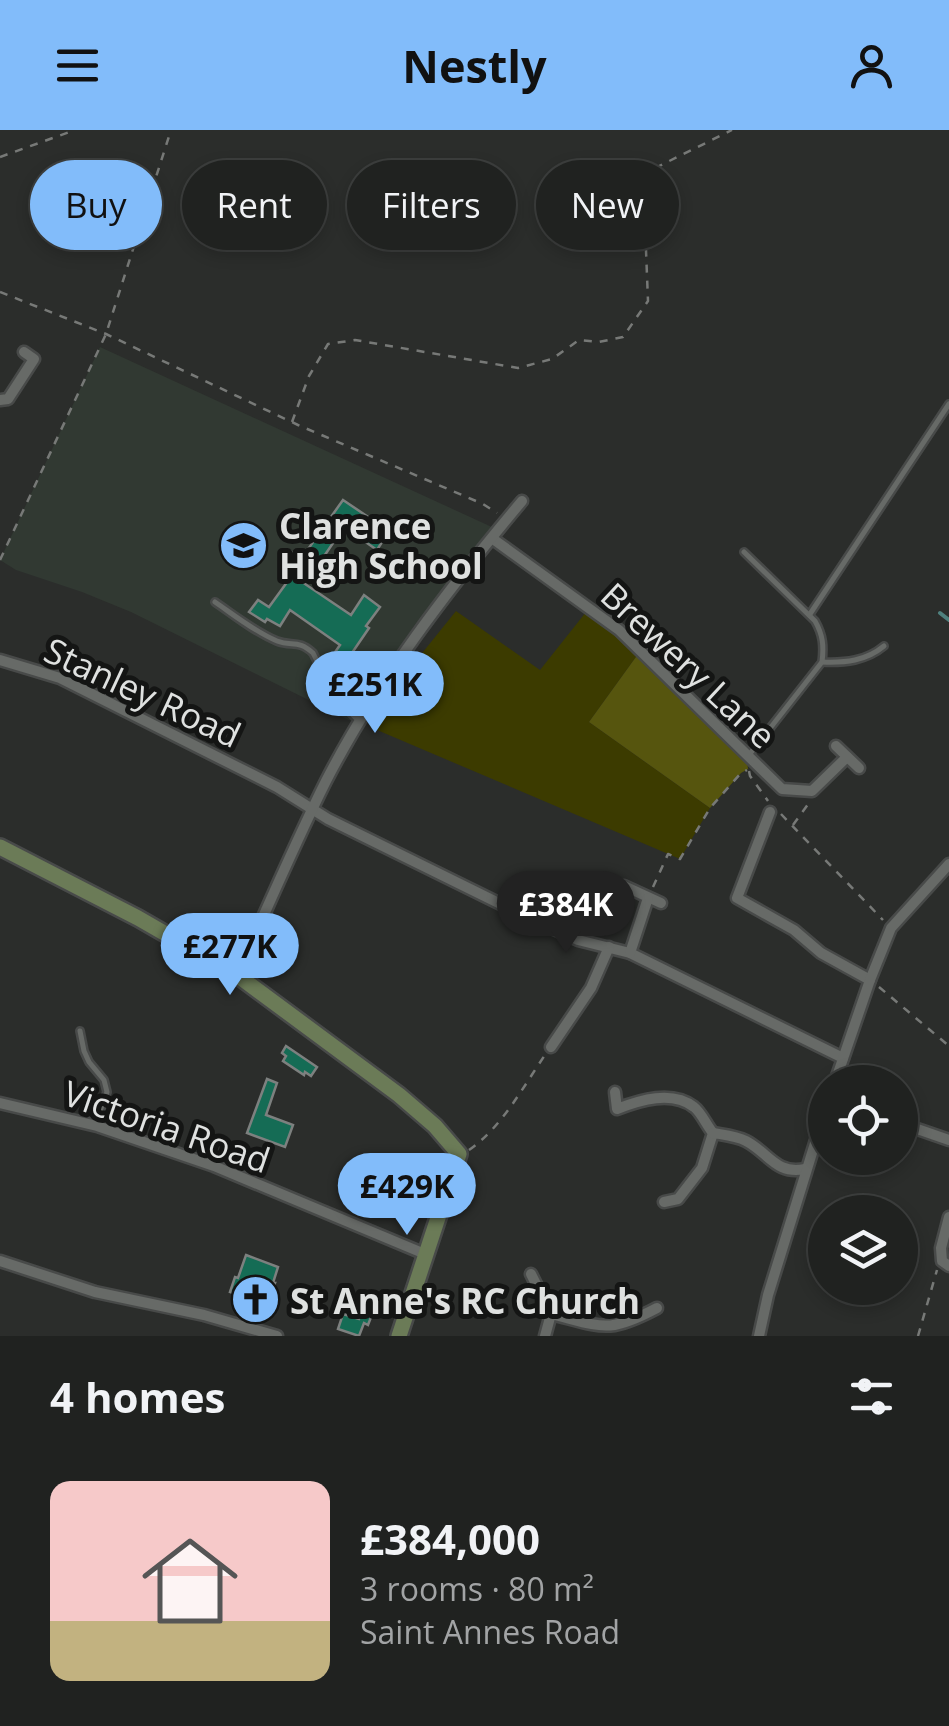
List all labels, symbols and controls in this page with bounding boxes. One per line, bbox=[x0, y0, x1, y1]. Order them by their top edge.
text: Nestly bbox=[402, 35, 547, 96]
icon: menu bbox=[50, 38, 105, 93]
icon: person bbox=[844, 38, 899, 93]
chip: Buy bbox=[30, 160, 162, 250]
chip: Rent bbox=[182, 160, 327, 250]
chip: Filters bbox=[347, 160, 516, 250]
chip: New bbox=[536, 160, 679, 250]
place label: Clarence High School bbox=[279, 502, 483, 589]
school or university icon: Clarence High School bbox=[218, 519, 270, 571]
street label: Brewery Lane bbox=[591, 572, 787, 758]
street label: Stanley Road bbox=[37, 626, 249, 758]
pin: £251K bbox=[305, 651, 445, 736]
text: £251K bbox=[328, 662, 422, 705]
pin: £384K bbox=[496, 871, 636, 956]
text: £384K bbox=[519, 882, 613, 925]
pin: £277K bbox=[160, 913, 300, 998]
text: £277K bbox=[183, 924, 277, 967]
map controls bbox=[808, 1065, 918, 1305]
button: locate bbox=[808, 1065, 918, 1175]
street label: Victoria Road bbox=[58, 1069, 276, 1183]
pin: £429K bbox=[337, 1153, 477, 1238]
text: £429K bbox=[360, 1164, 454, 1207]
button: layers bbox=[808, 1195, 918, 1305]
church icon: St Anne's RC Church bbox=[229, 1274, 281, 1326]
place label: St Anne's RC Church bbox=[290, 1277, 640, 1324]
text: 4 homes bbox=[50, 1368, 225, 1425]
icon: filters bbox=[844, 1369, 899, 1424]
text: £384,000 bbox=[360, 1510, 540, 1567]
icon: home bbox=[130, 1521, 250, 1641]
text: 3 rooms · 80 m² bbox=[360, 1567, 594, 1610]
text: Saint Annes Road bbox=[360, 1610, 620, 1653]

